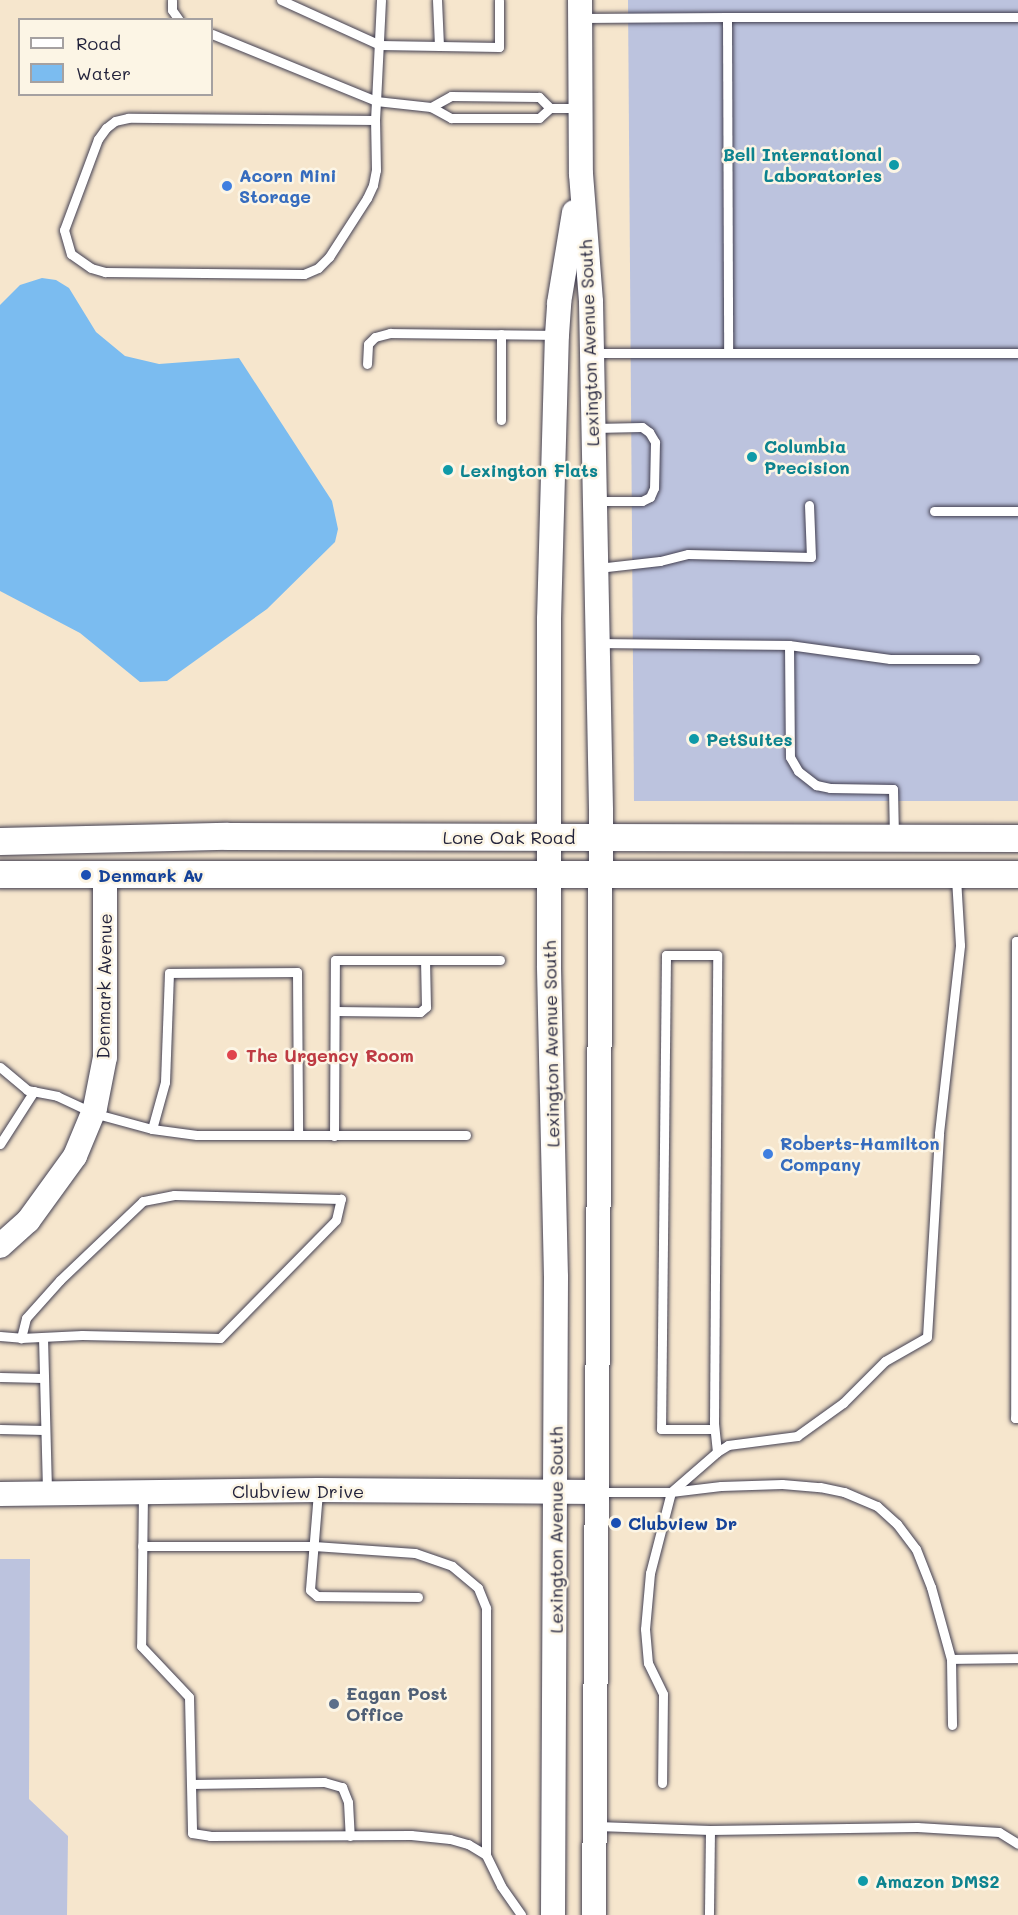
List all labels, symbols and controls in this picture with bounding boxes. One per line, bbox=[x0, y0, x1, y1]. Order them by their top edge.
legend bbox=[18, 18, 213, 96]
text: Road bbox=[76, 31, 121, 55]
text: Water bbox=[76, 61, 131, 85]
place label: Bell International Laboratories bbox=[723, 144, 882, 186]
marker: Bell International Laboratories bbox=[887, 158, 901, 172]
place label: Acorn Mini Storage bbox=[239, 165, 336, 207]
marker: Acorn Mini Storage bbox=[220, 179, 234, 193]
street label: Lexington Avenue South bbox=[575, 239, 603, 447]
place label: Columbia Precision bbox=[764, 436, 850, 478]
marker: Columbia Precision bbox=[745, 450, 759, 464]
place label: Lexington Flats bbox=[460, 459, 598, 481]
marker: Lexington Flats bbox=[441, 463, 455, 477]
place label: PetSuites bbox=[706, 728, 792, 750]
marker: PetSuites bbox=[687, 732, 701, 746]
street label: Lone Oak Road bbox=[443, 826, 575, 848]
place label: Denmark Av bbox=[98, 864, 203, 886]
marker: Denmark Av bbox=[79, 868, 93, 882]
street label: Denmark Avenue bbox=[92, 913, 116, 1059]
street label: Lexington Avenue South bbox=[538, 940, 564, 1148]
place label: The Urgency Room bbox=[246, 1044, 414, 1066]
marker: The Urgency Room bbox=[223, 1046, 241, 1064]
place label: Roberts-Hamilton Company bbox=[780, 1133, 940, 1176]
marker: Roberts-Hamilton Company bbox=[761, 1147, 775, 1161]
street label: Lexington Avenue South bbox=[545, 1427, 567, 1633]
street label: Clubview Drive bbox=[232, 1480, 364, 1502]
place label: Clubview Dr bbox=[628, 1512, 737, 1534]
marker: Clubview Dr bbox=[609, 1516, 623, 1530]
place label: Eagan Post Office bbox=[346, 1683, 447, 1726]
marker: Eagan Post Office bbox=[327, 1697, 341, 1711]
place label: Amazon DMS2 bbox=[875, 1870, 1000, 1892]
marker: Amazon DMS2 bbox=[856, 1874, 870, 1888]

